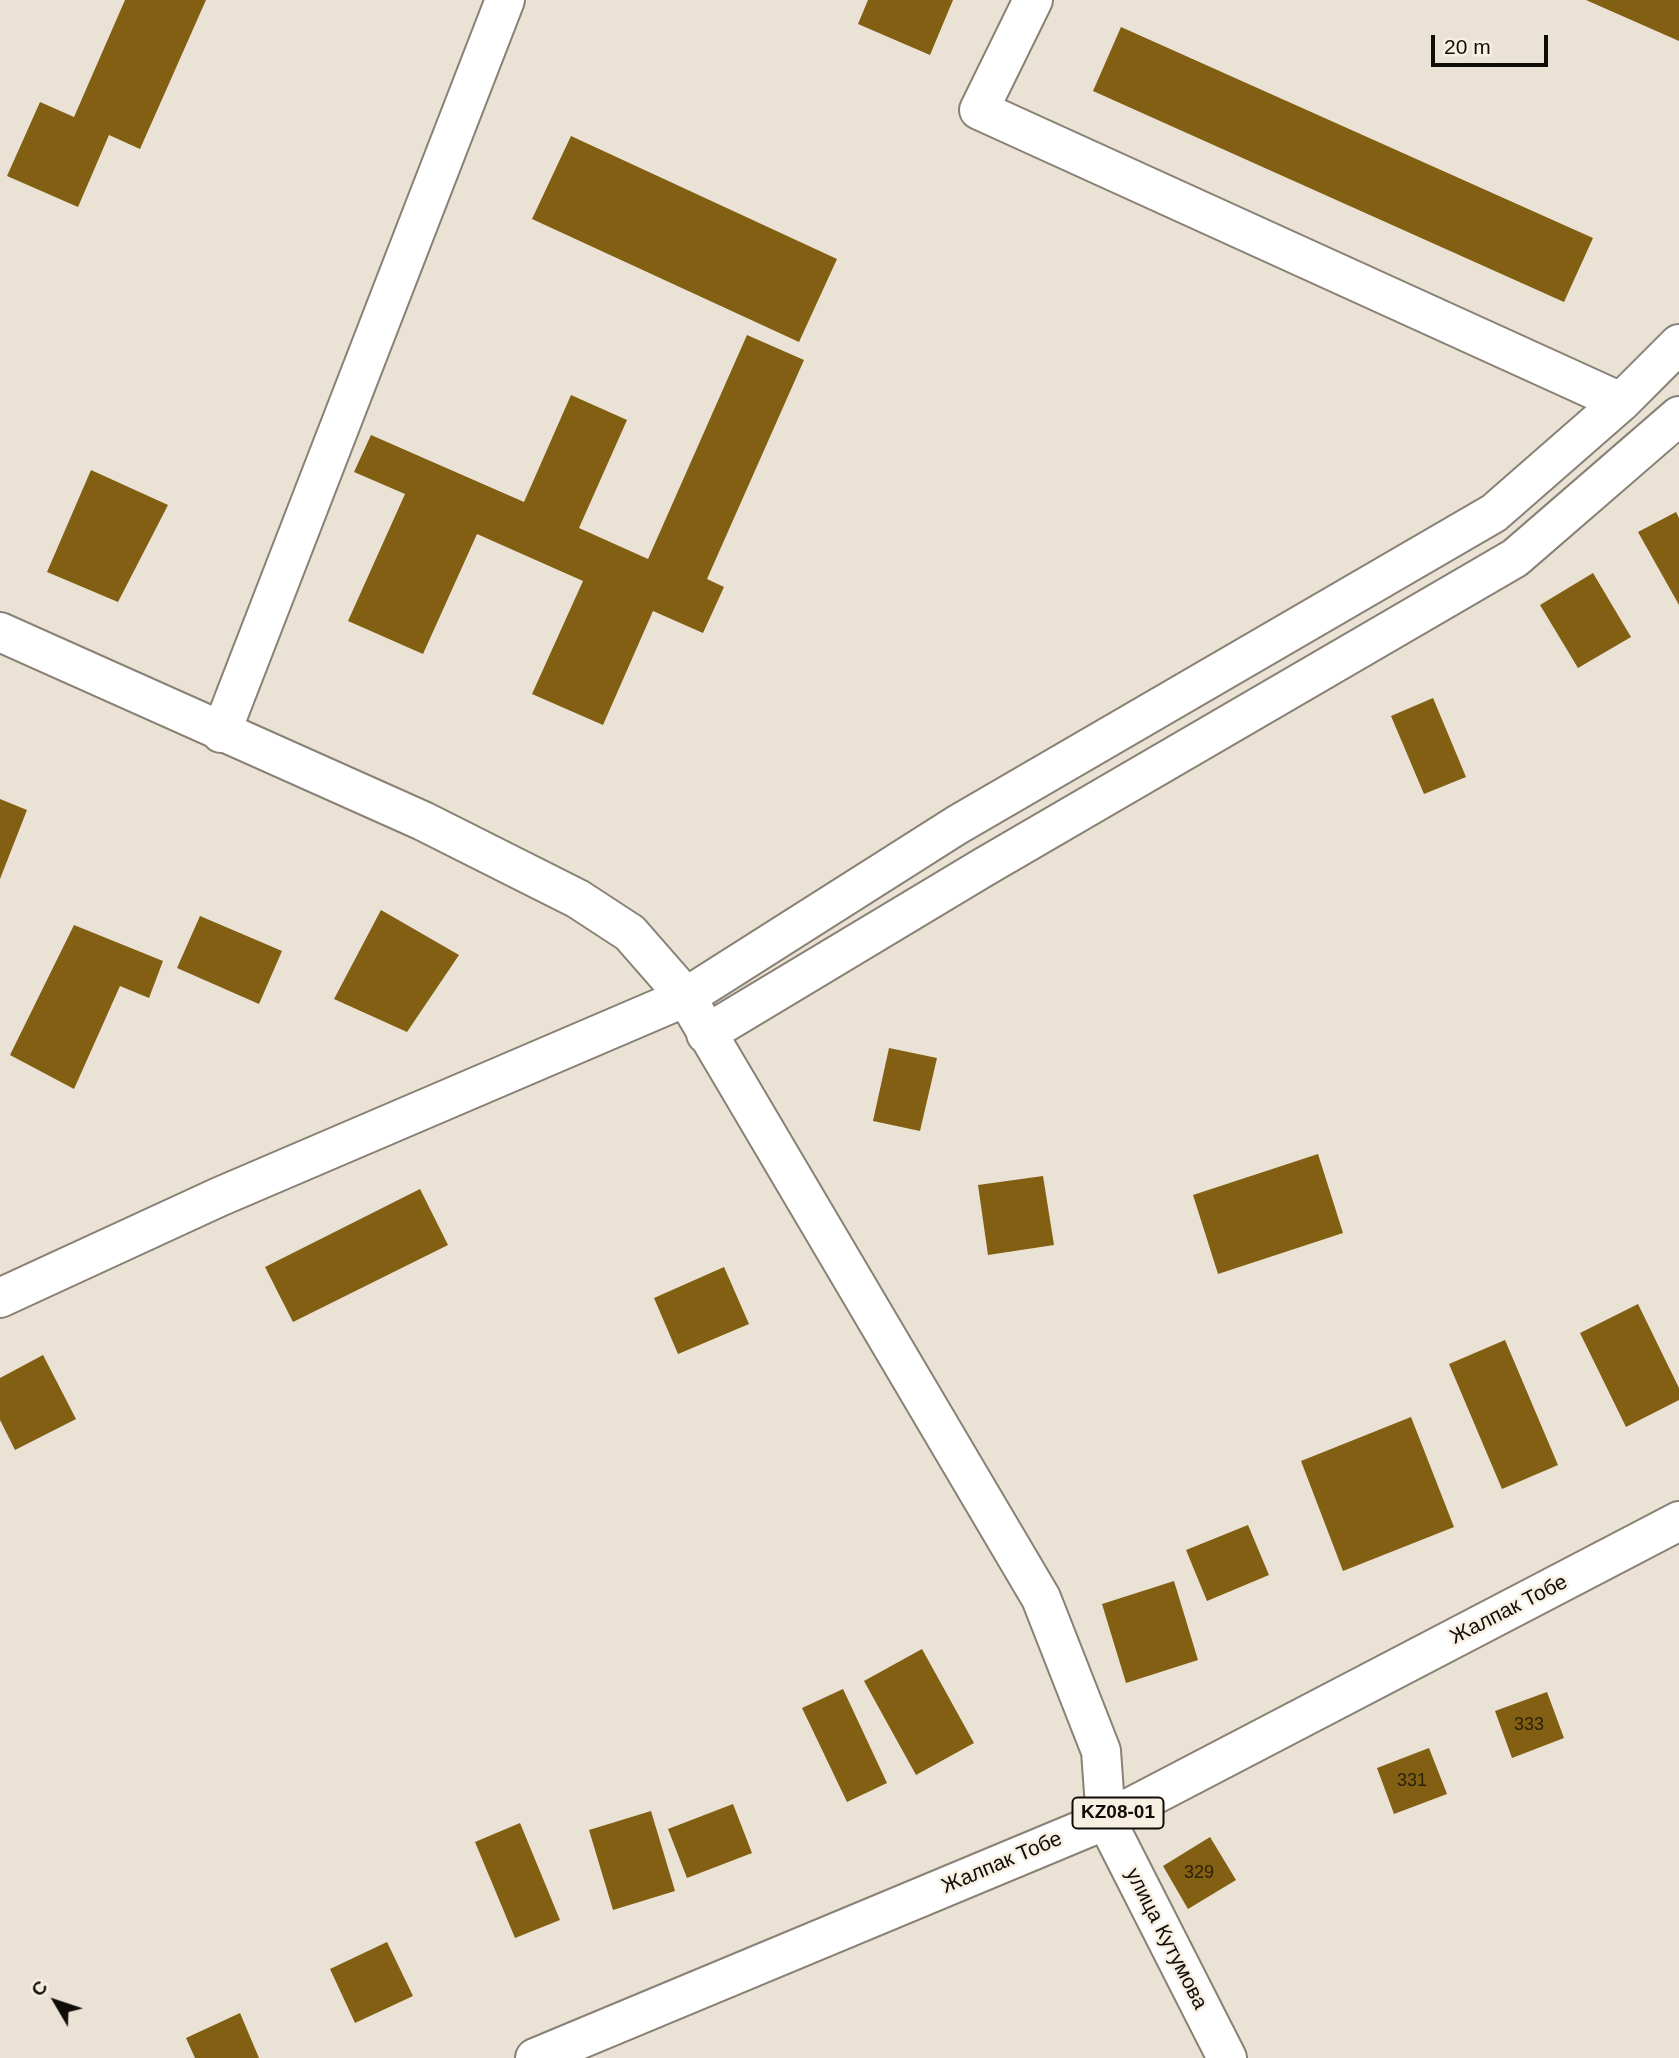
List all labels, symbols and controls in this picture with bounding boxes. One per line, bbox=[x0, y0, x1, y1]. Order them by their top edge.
scale bar bbox=[1434, 21, 1551, 65]
text: 20 m bbox=[1444, 35, 1491, 58]
street label: Жалпак Тобе bbox=[1446, 1570, 1572, 1650]
house number: 333 bbox=[1514, 1714, 1544, 1736]
house number: 331 bbox=[1397, 1770, 1427, 1792]
road number: KZ08-01 bbox=[1072, 1798, 1164, 1828]
street label: Жалпак Тобе bbox=[938, 1826, 1066, 1900]
house number: 329 bbox=[1184, 1862, 1214, 1884]
street label: улица Кутумова bbox=[1120, 1864, 1212, 2014]
north arrow bbox=[21, 1967, 91, 2037]
text: С bbox=[27, 1977, 52, 2000]

